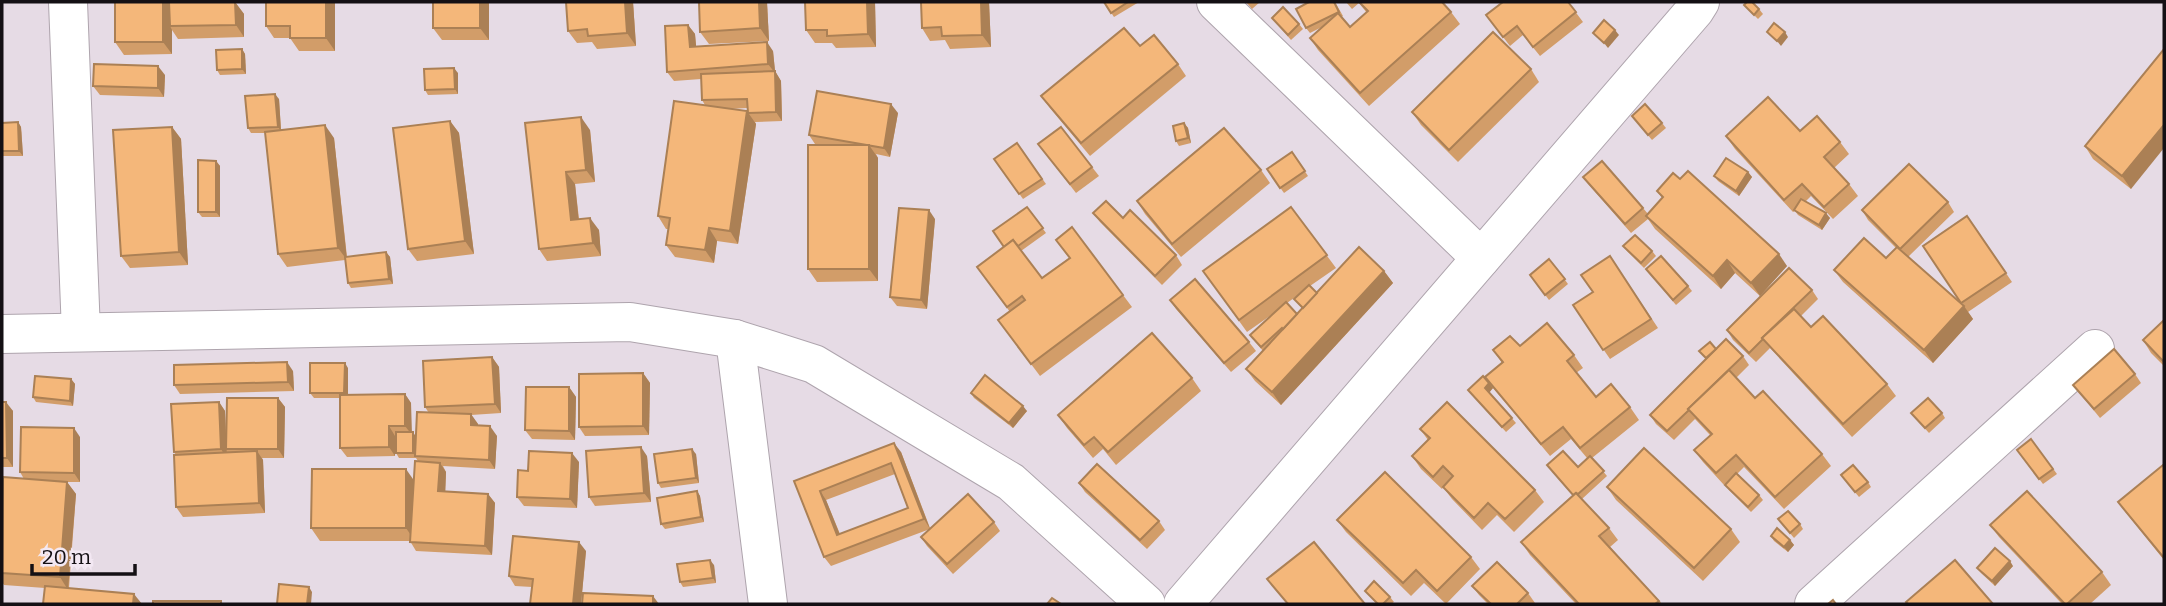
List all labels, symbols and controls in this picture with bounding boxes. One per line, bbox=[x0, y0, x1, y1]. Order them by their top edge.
scale bar bbox=[32, 532, 135, 576]
text: 20 m bbox=[42, 544, 91, 570]

